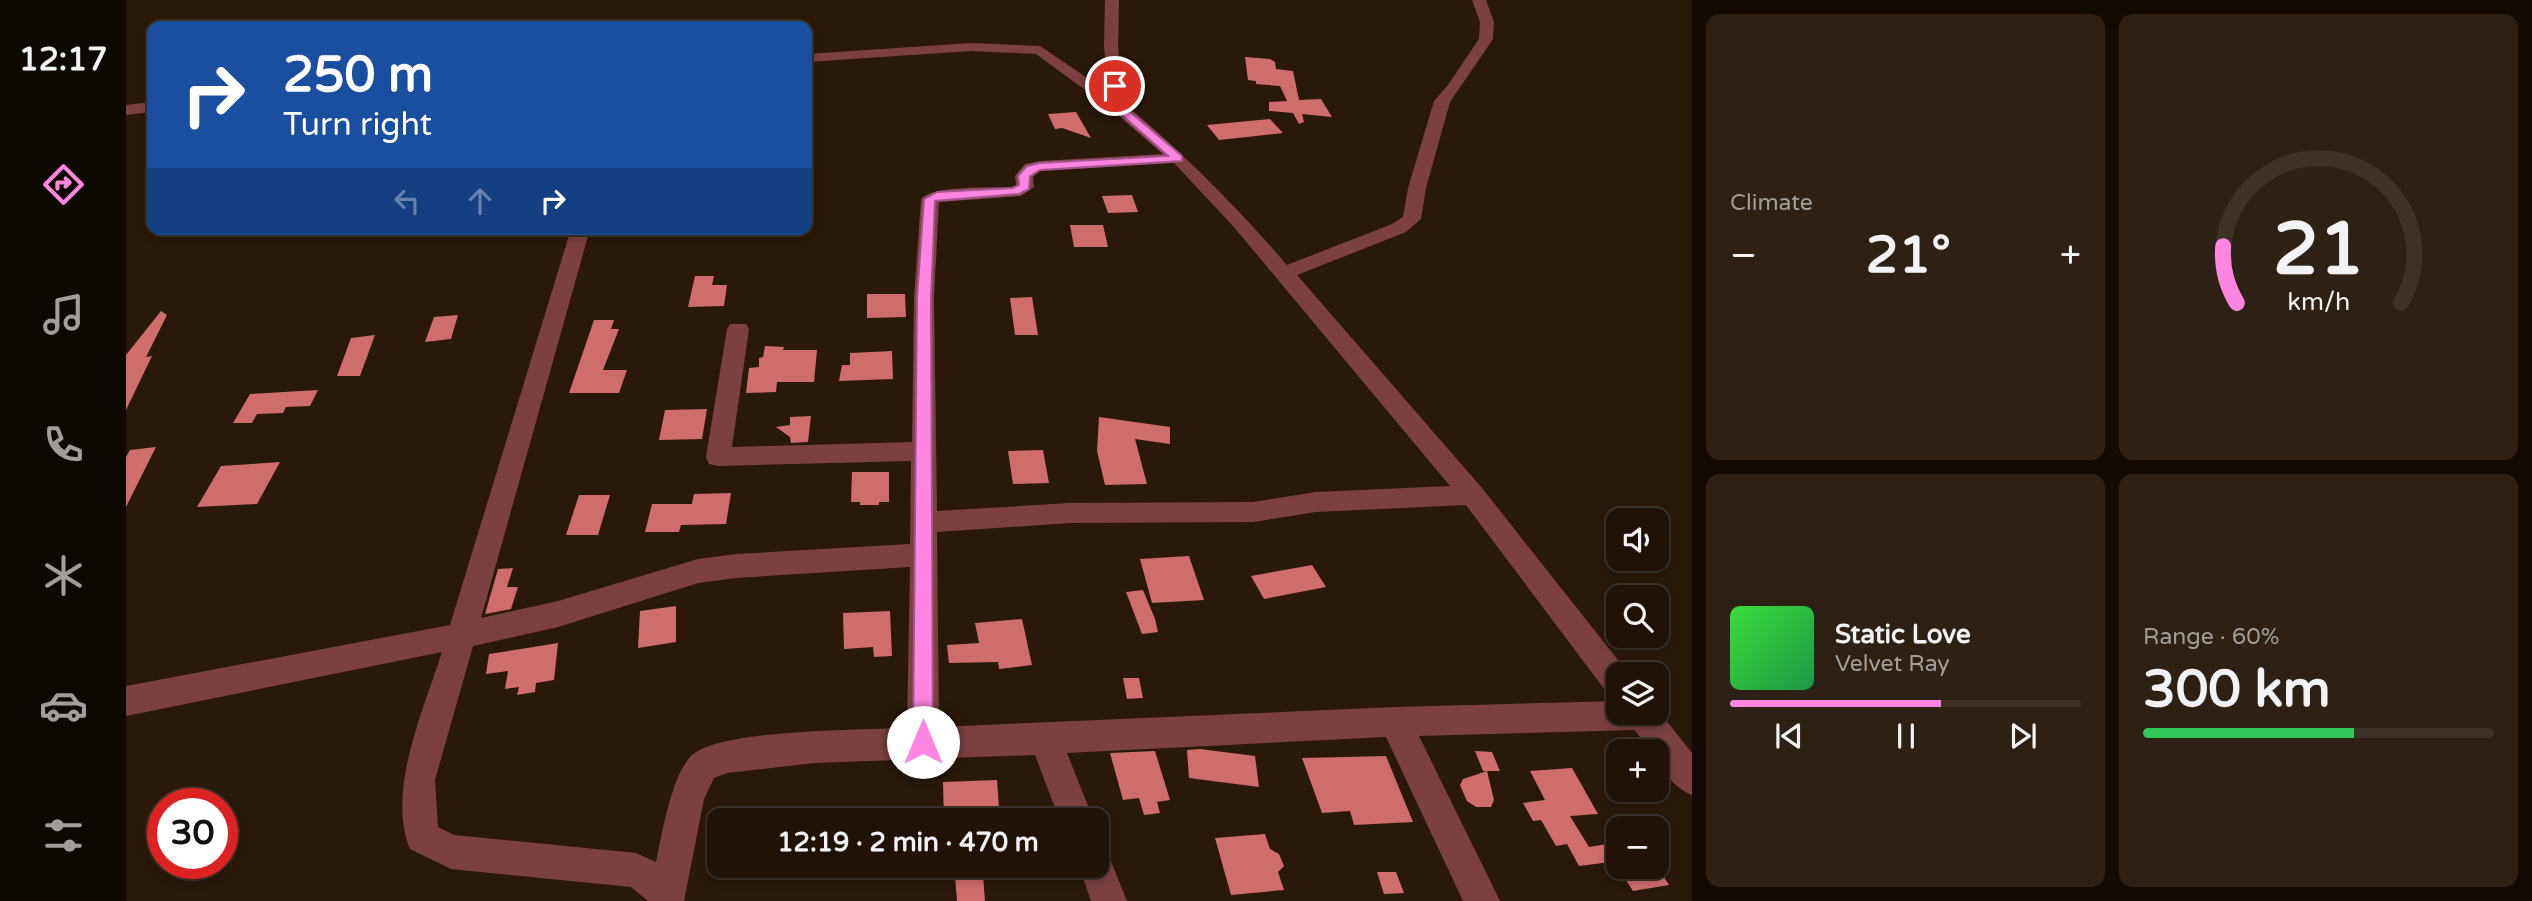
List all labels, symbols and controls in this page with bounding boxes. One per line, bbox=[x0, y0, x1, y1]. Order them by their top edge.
text: 12:17 bbox=[19, 41, 107, 79]
text: 250 m bbox=[283, 46, 433, 105]
icon: right bbox=[168, 49, 259, 140]
pin bbox=[1085, 56, 1145, 116]
icon: arrive bbox=[1096, 67, 1134, 105]
text: Turn right bbox=[283, 106, 432, 144]
icon: directions bbox=[39, 160, 88, 209]
icon: left bbox=[388, 182, 426, 220]
icon: ahead bbox=[461, 182, 499, 220]
icon: right bbox=[534, 182, 572, 220]
text: Climate bbox=[1730, 189, 1813, 217]
text: 21 bbox=[2273, 206, 2364, 294]
text: 21° bbox=[1866, 224, 1951, 287]
text: − bbox=[1730, 233, 1757, 279]
text: + bbox=[2060, 233, 2081, 279]
text: km/h bbox=[2287, 287, 2350, 317]
icon: music bbox=[39, 290, 88, 339]
icon: phone bbox=[39, 420, 88, 469]
map controls bbox=[1606, 508, 1669, 879]
button: sound bbox=[1606, 508, 1669, 571]
icon: climate bbox=[39, 551, 88, 600]
button: search bbox=[1606, 585, 1669, 648]
text: Static Love bbox=[1835, 619, 1971, 650]
text: Range · 60% bbox=[2143, 623, 2279, 651]
text: Velvet Ray bbox=[1835, 650, 1950, 678]
text: 300 km bbox=[2143, 658, 2331, 721]
button: layers bbox=[1606, 662, 1669, 725]
icon: car bbox=[39, 681, 88, 730]
position arrow bbox=[886, 705, 960, 779]
icon: previous bbox=[1770, 717, 1808, 755]
icon: pause bbox=[1887, 717, 1925, 755]
icon: next bbox=[2004, 717, 2042, 755]
button: + bbox=[1606, 739, 1669, 802]
speed limit sign: 30 bbox=[147, 788, 238, 879]
icon: filters bbox=[39, 811, 88, 860]
button: − bbox=[1606, 816, 1669, 879]
text: 12:19 · 2 min · 470 m bbox=[777, 827, 1039, 858]

